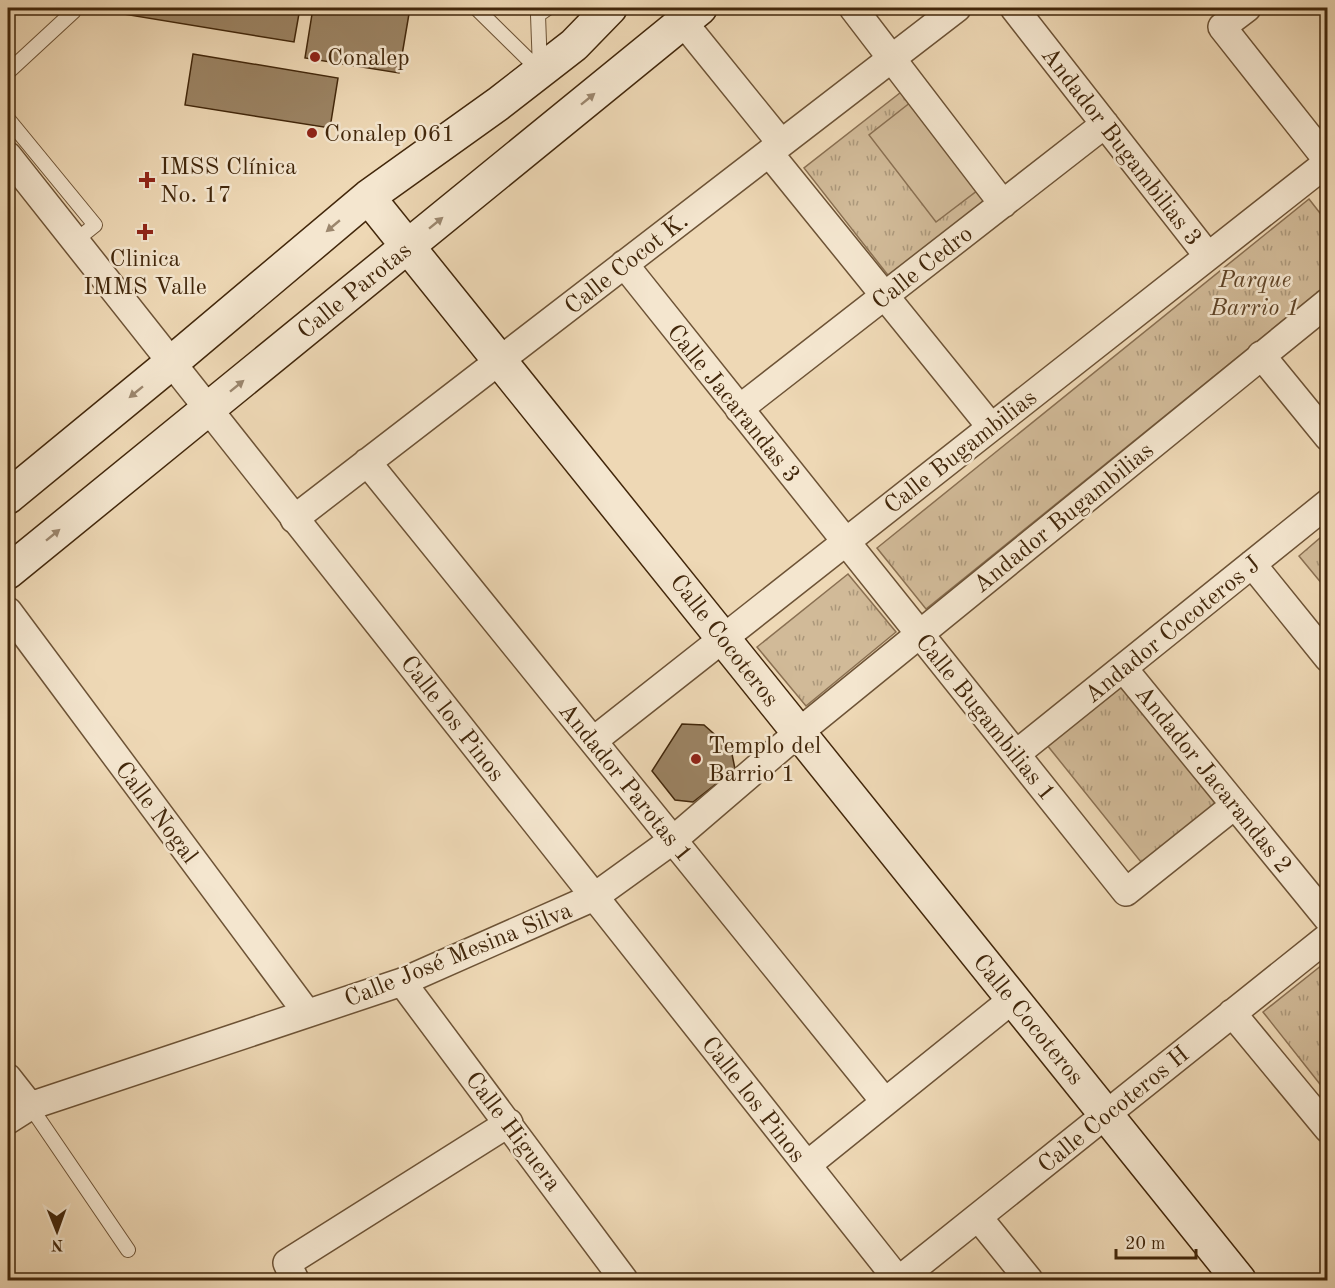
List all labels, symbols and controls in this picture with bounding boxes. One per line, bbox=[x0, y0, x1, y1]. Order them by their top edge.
street label: Andador Bugambilias 3 bbox=[1036, 43, 1205, 251]
place label: Conalep bbox=[327, 47, 410, 71]
marker: Conalep bbox=[308, 50, 322, 64]
one-way arrow bbox=[580, 94, 595, 106]
place label: Conalep 061 bbox=[324, 123, 455, 147]
marker: Conalep 061 bbox=[305, 126, 319, 140]
place label: IMSS Clínica No. 17 bbox=[160, 156, 297, 208]
marker: IMSS Clínica No. 17 bbox=[138, 171, 156, 189]
street label: Calle Cocot K. bbox=[561, 209, 693, 320]
one-way arrow bbox=[429, 217, 444, 229]
one-way arrow bbox=[326, 219, 341, 232]
street label: Calle Cedro bbox=[869, 222, 978, 315]
marker: Clinica IMMS Valle bbox=[136, 223, 154, 241]
street label: Calle Parotas bbox=[294, 239, 417, 344]
place label: Clinica IMMS Valle bbox=[83, 248, 207, 300]
park label: Parque Barrio 1 bbox=[1209, 269, 1300, 321]
street label: Calle Jacarandas 3 bbox=[661, 321, 803, 488]
one-way arrow bbox=[229, 380, 244, 392]
one-way arrow bbox=[128, 386, 144, 399]
street label: Calle Bugambilias bbox=[881, 386, 1042, 519]
street label: Andador Bugambilias bbox=[970, 439, 1159, 598]
one-way arrow bbox=[45, 529, 61, 542]
street label: Andador Cocoteros J bbox=[1081, 553, 1266, 709]
street label: Calle Cocoteros bbox=[665, 571, 782, 712]
street label: Calle Bugambilias 1 bbox=[910, 630, 1059, 806]
street label: Calle los Pinos bbox=[395, 652, 508, 787]
street label: Andador Jacarandas 2 bbox=[1130, 682, 1295, 879]
street label: Andador Parotas 1 bbox=[553, 699, 696, 867]
place label: Templo del Barrio 1 bbox=[708, 735, 821, 787]
marker: Templo del Barrio 1 bbox=[689, 752, 703, 766]
street label: Calle Nogal bbox=[110, 758, 201, 868]
street label: Calle José Mesina Silva bbox=[342, 899, 576, 1012]
street label: Calle Cocoteros bbox=[968, 950, 1087, 1090]
street label: Calle los Pinos bbox=[696, 1033, 809, 1168]
street label: Calle Cocoteros H bbox=[1034, 1043, 1194, 1178]
street label: Calle Higuera bbox=[460, 1068, 565, 1196]
north arrow bbox=[27, 1201, 87, 1261]
scale bar bbox=[1116, 1222, 1196, 1260]
text: 20 m bbox=[1125, 1235, 1165, 1253]
text: N bbox=[50, 1236, 63, 1252]

